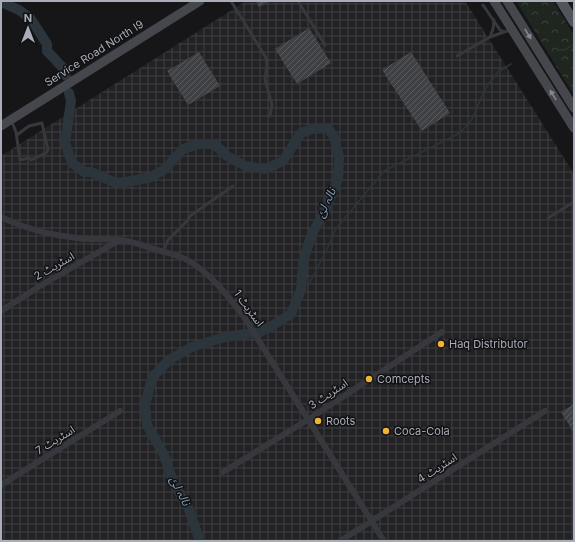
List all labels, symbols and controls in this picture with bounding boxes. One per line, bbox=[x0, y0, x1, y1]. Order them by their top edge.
north arrow bbox=[8, 8, 48, 48]
text: N bbox=[24, 11, 32, 25]
street label: Service Road North I9 bbox=[42, 17, 146, 89]
one-way arrow bbox=[524, 29, 532, 39]
one-way arrow bbox=[550, 89, 557, 101]
water label: نالہ لئ bbox=[312, 184, 339, 220]
street label: اسٹریٹ 2 bbox=[31, 249, 77, 283]
street label: اسٹریٹ 1 bbox=[231, 287, 267, 329]
place label: Haq Distributor bbox=[449, 337, 528, 351]
marker: Haq Distributor bbox=[436, 339, 446, 349]
place label: Comcepts bbox=[377, 372, 430, 386]
marker: Comcepts bbox=[364, 374, 374, 384]
street label: اسٹریٹ 3 bbox=[306, 376, 350, 412]
place label: Roots bbox=[326, 414, 356, 428]
marker: Roots bbox=[313, 416, 323, 426]
street label: اسٹریٹ 7 bbox=[33, 422, 77, 458]
place label: Coca-Cola bbox=[394, 424, 450, 438]
marker: Coca-Cola bbox=[381, 426, 391, 436]
street label: اسٹریٹ 4 bbox=[414, 450, 460, 486]
water label: نالہ لئ bbox=[167, 474, 195, 509]

